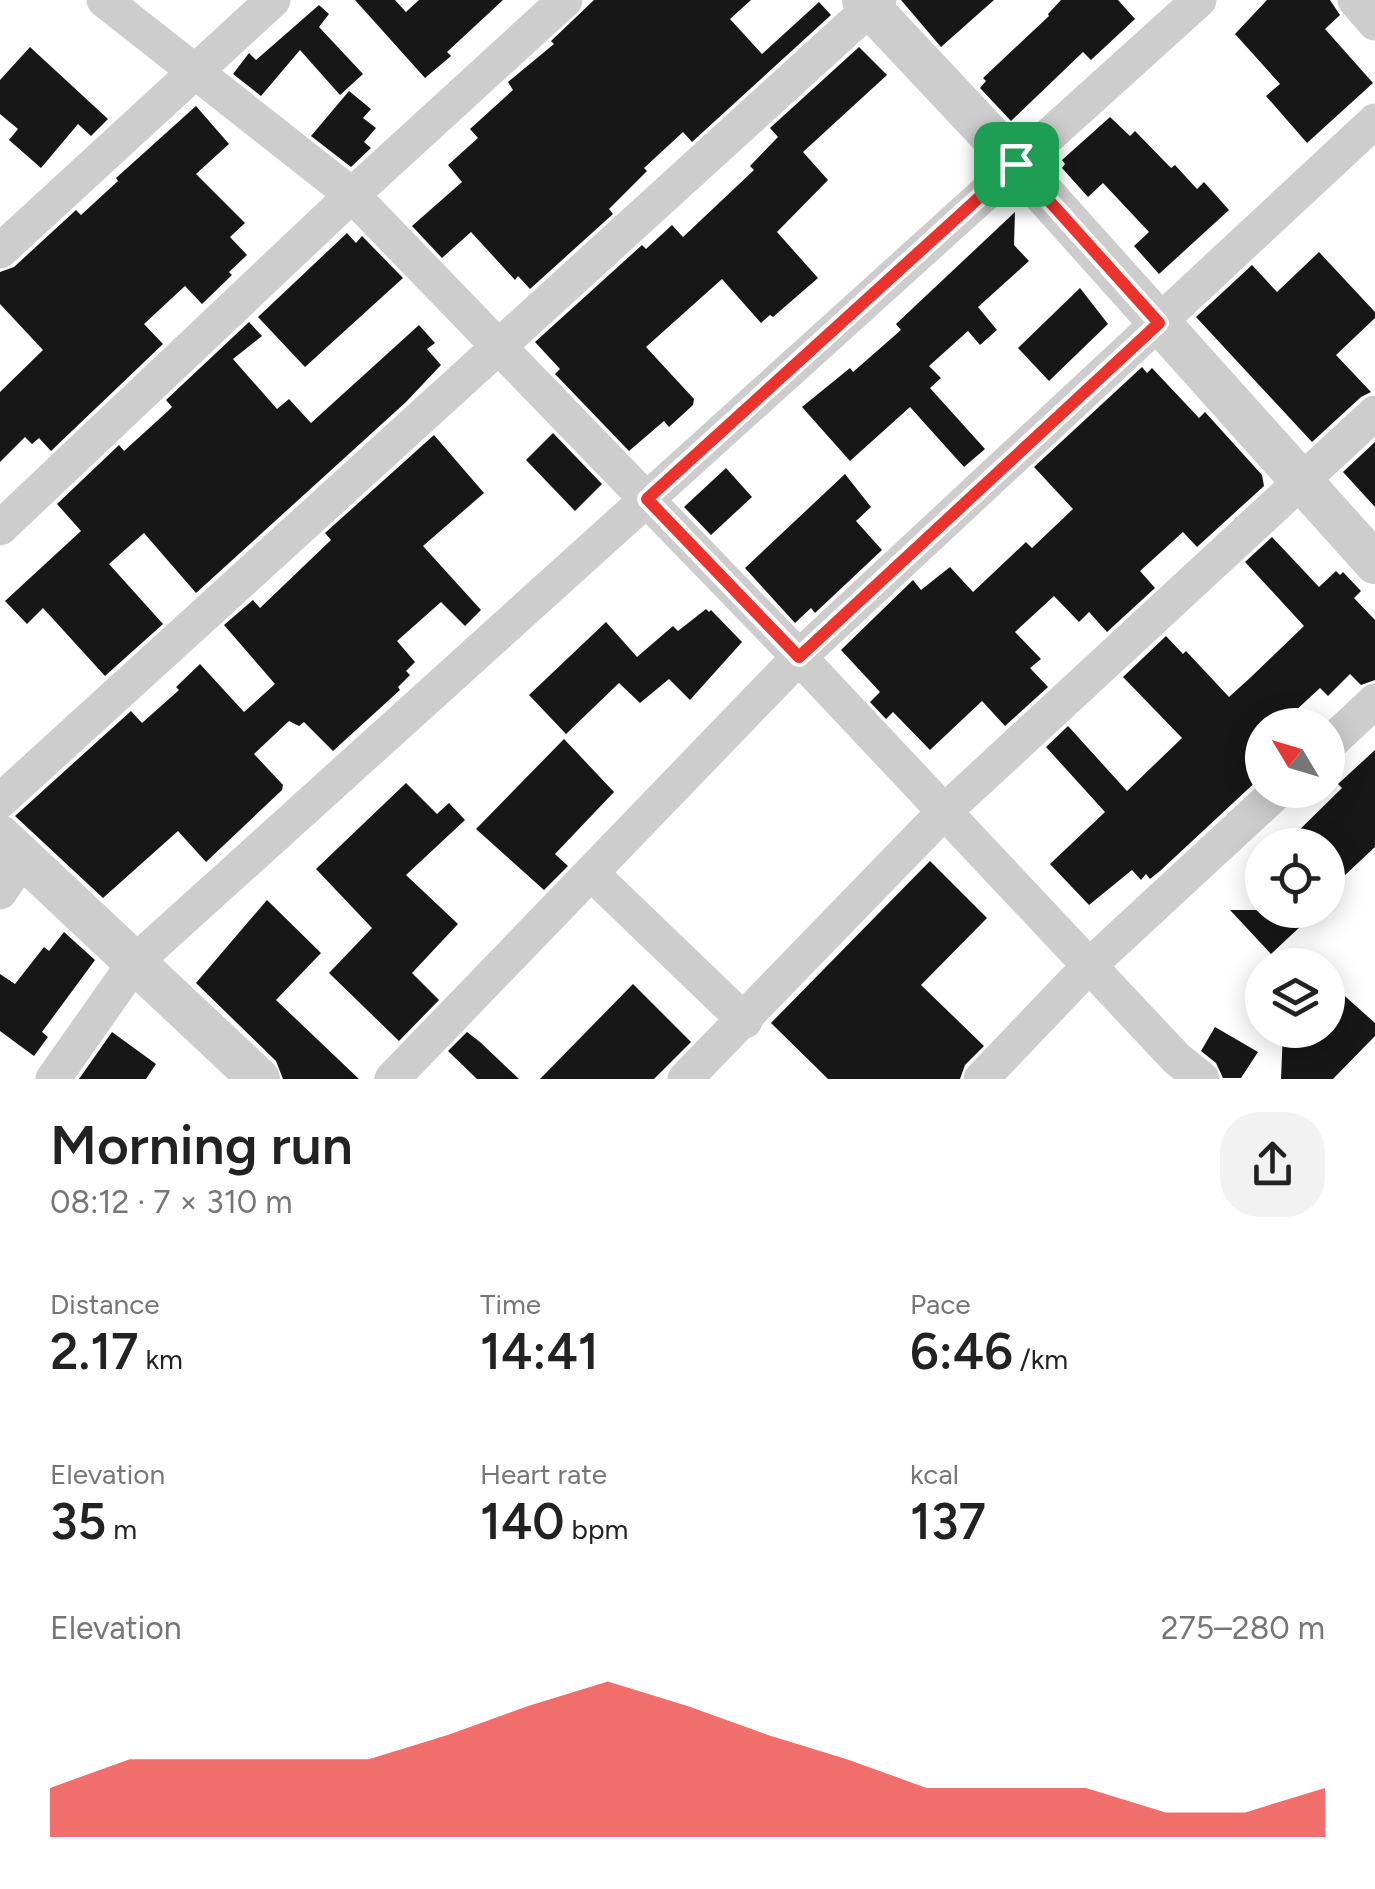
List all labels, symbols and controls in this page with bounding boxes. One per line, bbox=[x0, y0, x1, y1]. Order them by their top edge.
pin bbox=[974, 122, 1059, 207]
icon: arrive bbox=[989, 137, 1044, 192]
north arrow bbox=[1245, 708, 1345, 808]
map controls bbox=[1245, 708, 1345, 1048]
button: locate bbox=[1245, 828, 1345, 928]
button: layers bbox=[1245, 948, 1345, 1048]
text: Morning run bbox=[50, 1112, 353, 1178]
button: share bbox=[1220, 1112, 1325, 1217]
text: 08:12 · 7 × 310 m bbox=[50, 1183, 293, 1221]
text: Distance bbox=[50, 1287, 160, 1321]
text: Time bbox=[480, 1287, 541, 1321]
text: Pace bbox=[910, 1287, 971, 1321]
text: 2.17 bbox=[50, 1321, 139, 1382]
text: 14:41 bbox=[480, 1321, 599, 1382]
text: 6:46 bbox=[910, 1321, 1013, 1382]
text: km bbox=[139, 1342, 183, 1376]
text: /km bbox=[1013, 1342, 1068, 1376]
text: Elevation bbox=[50, 1457, 165, 1491]
text: Heart rate bbox=[480, 1457, 607, 1491]
text: kcal bbox=[910, 1457, 959, 1491]
text: 35 bbox=[50, 1491, 106, 1552]
text: 140 bbox=[480, 1491, 565, 1552]
text: 137 bbox=[910, 1491, 986, 1552]
text: m bbox=[106, 1512, 137, 1546]
text: bpm bbox=[565, 1512, 628, 1546]
text: Elevation bbox=[50, 1609, 182, 1647]
text: 275–280 m bbox=[1161, 1609, 1325, 1647]

